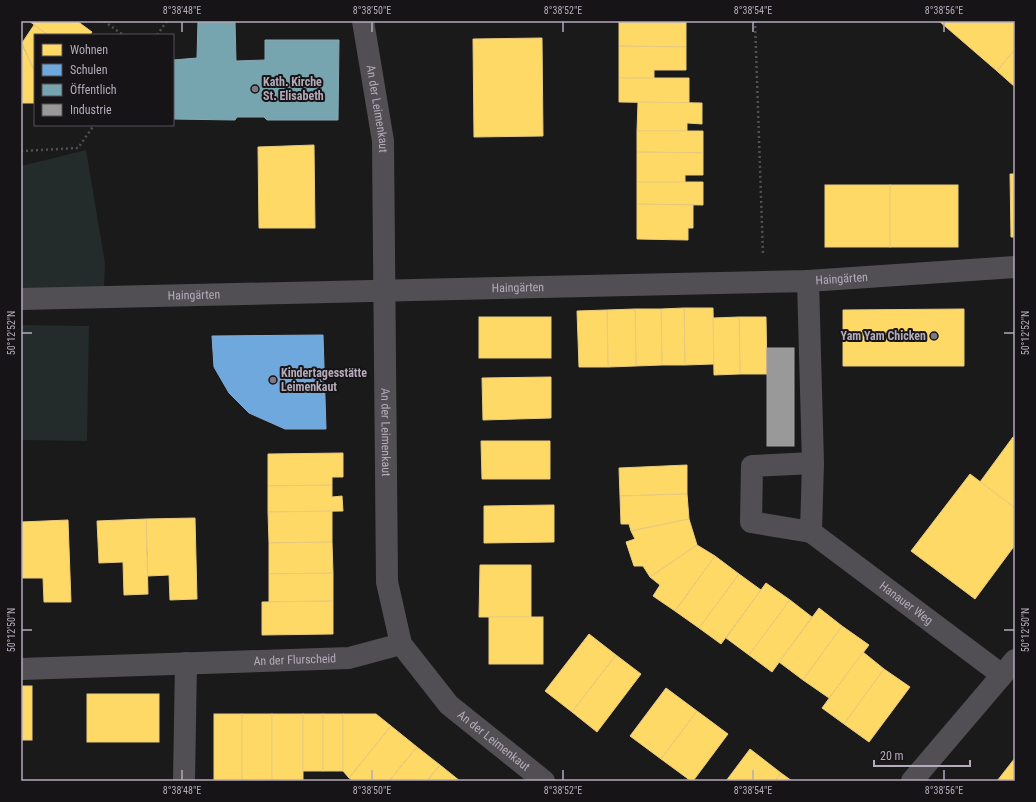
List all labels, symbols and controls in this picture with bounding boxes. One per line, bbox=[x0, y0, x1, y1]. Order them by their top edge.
text: 8°38'48"E bbox=[163, 5, 201, 16]
text: 8°38'50"E bbox=[353, 5, 391, 16]
text: 8°38'52"E bbox=[544, 5, 582, 16]
text: 8°38'54"E bbox=[734, 5, 772, 16]
text: 8°38'56"E bbox=[925, 5, 963, 16]
legend bbox=[34, 34, 174, 126]
text: Wohnen bbox=[70, 43, 108, 57]
text: Schulen bbox=[70, 63, 108, 77]
street label: An der Leimenkaut bbox=[363, 64, 390, 153]
place label: Kath. Kirche St. Elisabeth bbox=[263, 75, 324, 103]
text: Öffentlich bbox=[70, 82, 117, 97]
marker: Kath. Kirche St. Elisabeth bbox=[250, 84, 260, 94]
text: Industrie bbox=[70, 103, 112, 117]
street label: Haingärten bbox=[815, 270, 869, 287]
street label: Haingärten bbox=[492, 280, 544, 295]
street label: Haingärten bbox=[168, 287, 220, 303]
text: 50°12'52"N bbox=[6, 311, 17, 355]
text: 50°12'52"N bbox=[1020, 311, 1031, 355]
place label: Yam Yam Chicken bbox=[841, 329, 926, 343]
marker: Yam Yam Chicken bbox=[929, 331, 939, 341]
place label: Kindertagesstätte Leimenkaut bbox=[281, 366, 367, 394]
marker: Kindertagesstätte Leimenkaut bbox=[268, 375, 278, 385]
street label: An der Leimenkaut bbox=[378, 388, 393, 477]
street label: Hanauer Weg bbox=[877, 579, 936, 628]
text: 50°12'50"N bbox=[6, 608, 17, 652]
text: 50°12'50"N bbox=[1020, 608, 1031, 652]
street label: An der Flurscheid bbox=[253, 651, 336, 668]
street label: An der Leimenkaut bbox=[455, 708, 533, 774]
scale bar bbox=[874, 742, 970, 768]
text: 20 m bbox=[880, 749, 904, 763]
text: 8°38'48"E bbox=[163, 785, 201, 796]
text: 8°38'50"E bbox=[353, 785, 391, 796]
text: 8°38'52"E bbox=[544, 785, 582, 796]
text: 8°38'54"E bbox=[734, 785, 772, 796]
text: 8°38'56"E bbox=[925, 785, 963, 796]

